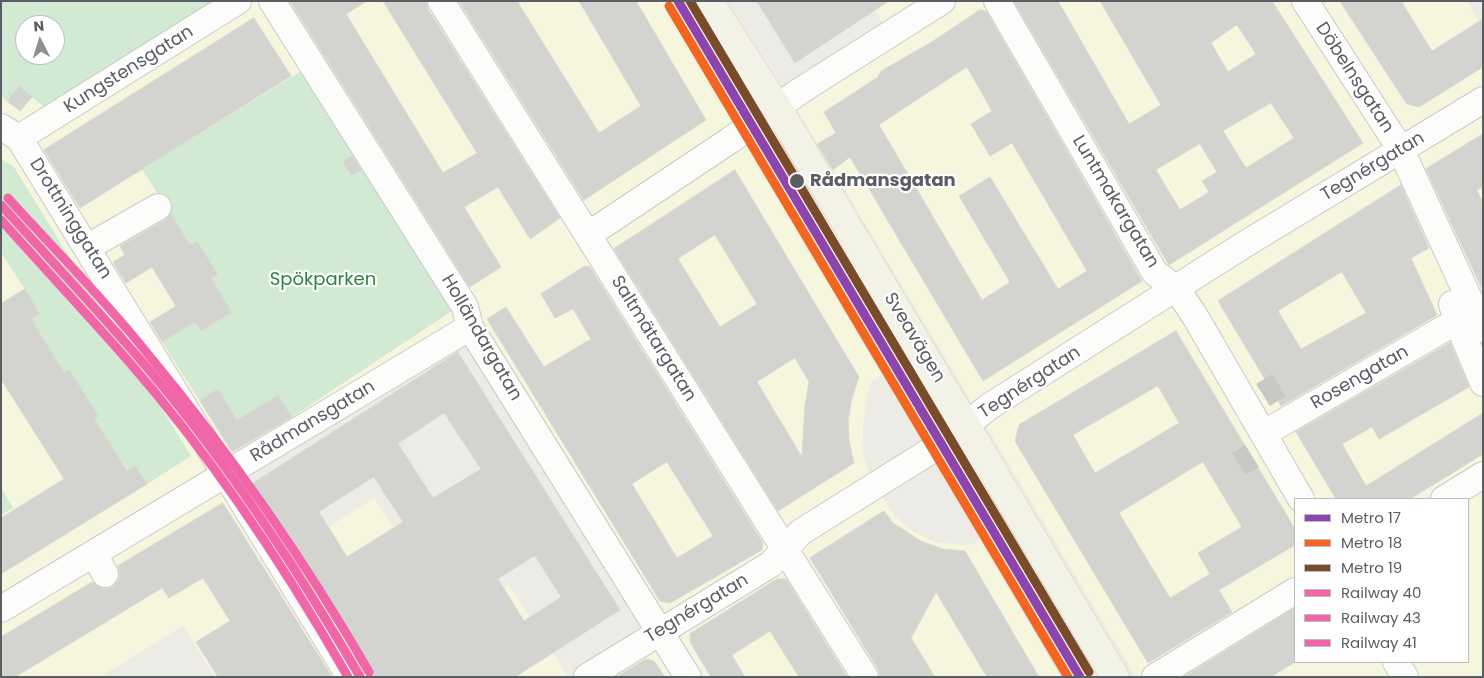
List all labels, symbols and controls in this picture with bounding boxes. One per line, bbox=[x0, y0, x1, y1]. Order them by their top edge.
north arrow bbox=[15, 15, 65, 65]
text: N bbox=[33, 16, 45, 36]
street label: Döbelnsgatan bbox=[1310, 19, 1398, 137]
street label: Kungstensgatan bbox=[60, 21, 198, 119]
street label: Tegnérgatan bbox=[1317, 128, 1429, 206]
street label: Luntmakargatan bbox=[1067, 132, 1163, 272]
street label: Drottninggatan bbox=[24, 155, 116, 283]
place label: Rådmansgatan bbox=[810, 170, 956, 192]
marker: Rådmansgatan bbox=[788, 172, 806, 190]
park label: Spökparken bbox=[270, 269, 376, 291]
street label: Holländargatan bbox=[436, 271, 526, 405]
street label: Saltmätargatan bbox=[606, 272, 700, 406]
street label: Sveavägen bbox=[879, 289, 949, 387]
street label: Rosengatan bbox=[1307, 341, 1413, 415]
street label: Tegnérgatan bbox=[975, 342, 1085, 424]
street label: Rådmansgatan bbox=[247, 376, 379, 468]
legend bbox=[1294, 498, 1469, 663]
text: Metro 17 bbox=[1341, 507, 1401, 528]
text: Metro 18 bbox=[1341, 532, 1402, 553]
text: Metro 19 bbox=[1341, 557, 1402, 578]
street label: Tegnérgatan bbox=[641, 570, 753, 648]
text: Railway 40 bbox=[1341, 582, 1421, 603]
text: Railway 43 bbox=[1341, 607, 1421, 628]
text: Railway 41 bbox=[1341, 632, 1417, 653]

